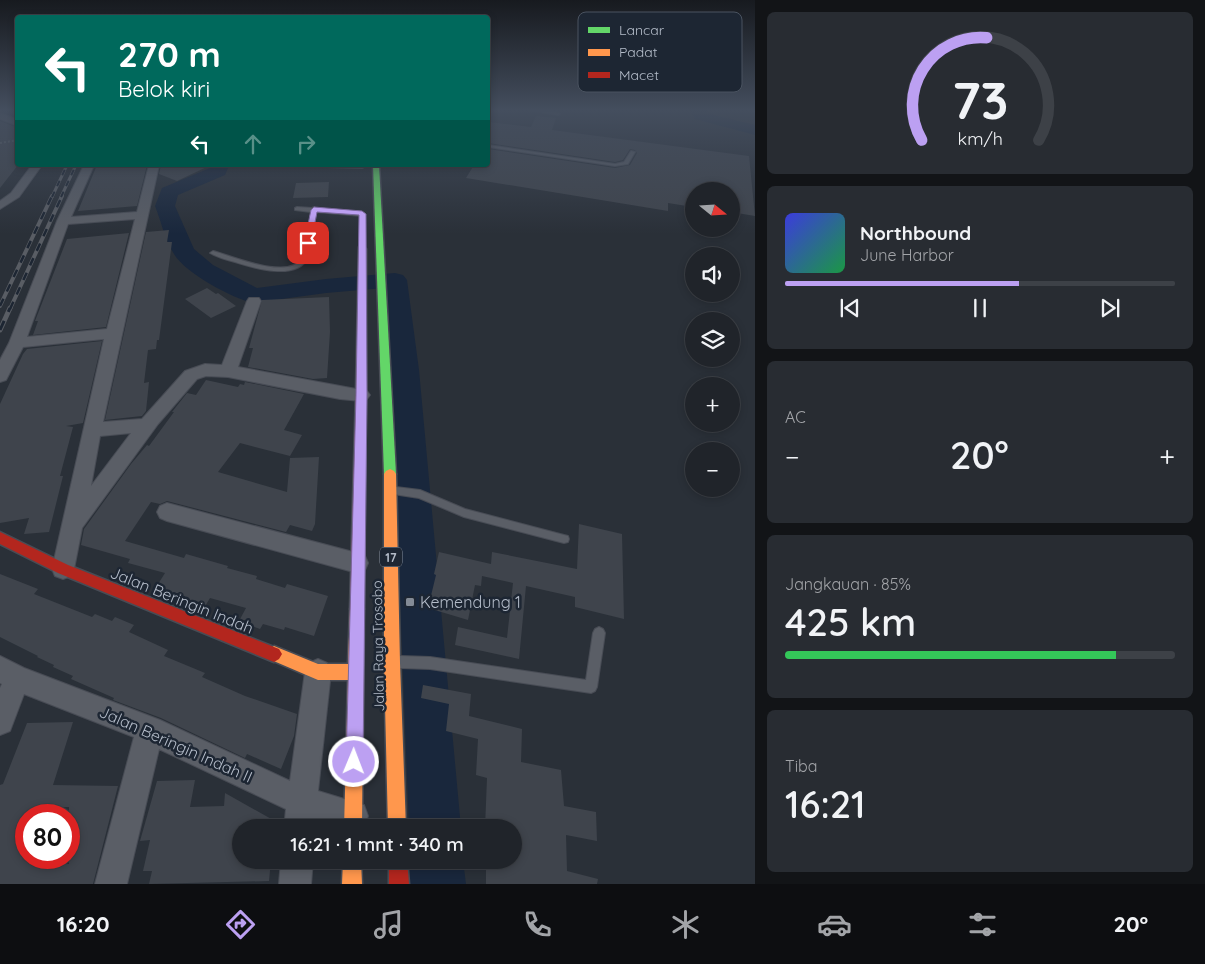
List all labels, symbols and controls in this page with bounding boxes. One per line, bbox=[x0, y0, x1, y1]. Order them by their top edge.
legend bbox=[578, 12, 742, 92]
text: Lancar bbox=[619, 21, 665, 39]
text: 270 m bbox=[118, 32, 221, 76]
icon: left bbox=[35, 35, 100, 100]
text: Padat bbox=[619, 43, 658, 61]
text: Macet bbox=[619, 66, 659, 84]
text: 73 bbox=[952, 67, 1008, 132]
text: Belok kiri bbox=[118, 75, 210, 103]
text: km/h bbox=[957, 127, 1003, 149]
icon: left bbox=[186, 130, 214, 158]
icon: ahead bbox=[239, 130, 267, 158]
icon: right bbox=[292, 130, 320, 158]
north arrow bbox=[685, 182, 740, 238]
map controls bbox=[685, 182, 740, 497]
text: Northbound bbox=[860, 221, 971, 245]
pin bbox=[287, 222, 329, 264]
icon: arrive bbox=[294, 229, 322, 257]
text: June Harbor bbox=[860, 245, 954, 265]
button: sound bbox=[685, 247, 740, 302]
icon: previous bbox=[836, 294, 864, 322]
icon: pause bbox=[966, 294, 994, 322]
icon: next bbox=[1096, 294, 1124, 322]
button: layers bbox=[685, 312, 740, 367]
button: + bbox=[685, 377, 740, 432]
text: AC bbox=[785, 407, 806, 427]
text: 20° bbox=[950, 431, 1009, 479]
text: − bbox=[785, 439, 800, 474]
text: + bbox=[1159, 439, 1175, 474]
button: − bbox=[685, 442, 740, 497]
road number: 17 bbox=[380, 548, 402, 566]
street label: Jalan Beringin Indah bbox=[107, 562, 257, 638]
text: Jangkauan · 85% bbox=[785, 574, 911, 594]
street label: Jalan Raya Trosobo bbox=[368, 580, 388, 712]
place label: Kemendung 1 bbox=[420, 592, 521, 612]
marker: Kemendung 1 bbox=[404, 596, 416, 608]
text: 425 km bbox=[785, 598, 916, 646]
street label: Jalan Beringin Indah II bbox=[96, 701, 256, 787]
position arrow bbox=[327, 735, 379, 787]
text: Tiba bbox=[785, 756, 817, 776]
text: 16:21 bbox=[785, 780, 866, 828]
speed limit sign: 80 bbox=[15, 804, 80, 869]
text: 16:21 · 1 mnt · 340 m bbox=[290, 832, 464, 856]
icon: directions bbox=[223, 907, 258, 942]
icon: music bbox=[371, 907, 406, 942]
icon: phone bbox=[520, 907, 555, 942]
icon: climate bbox=[668, 907, 703, 942]
icon: car bbox=[817, 907, 852, 942]
icon: filters bbox=[965, 907, 1000, 942]
text: 16:20 bbox=[57, 910, 109, 938]
text: 20° bbox=[1114, 910, 1148, 938]

